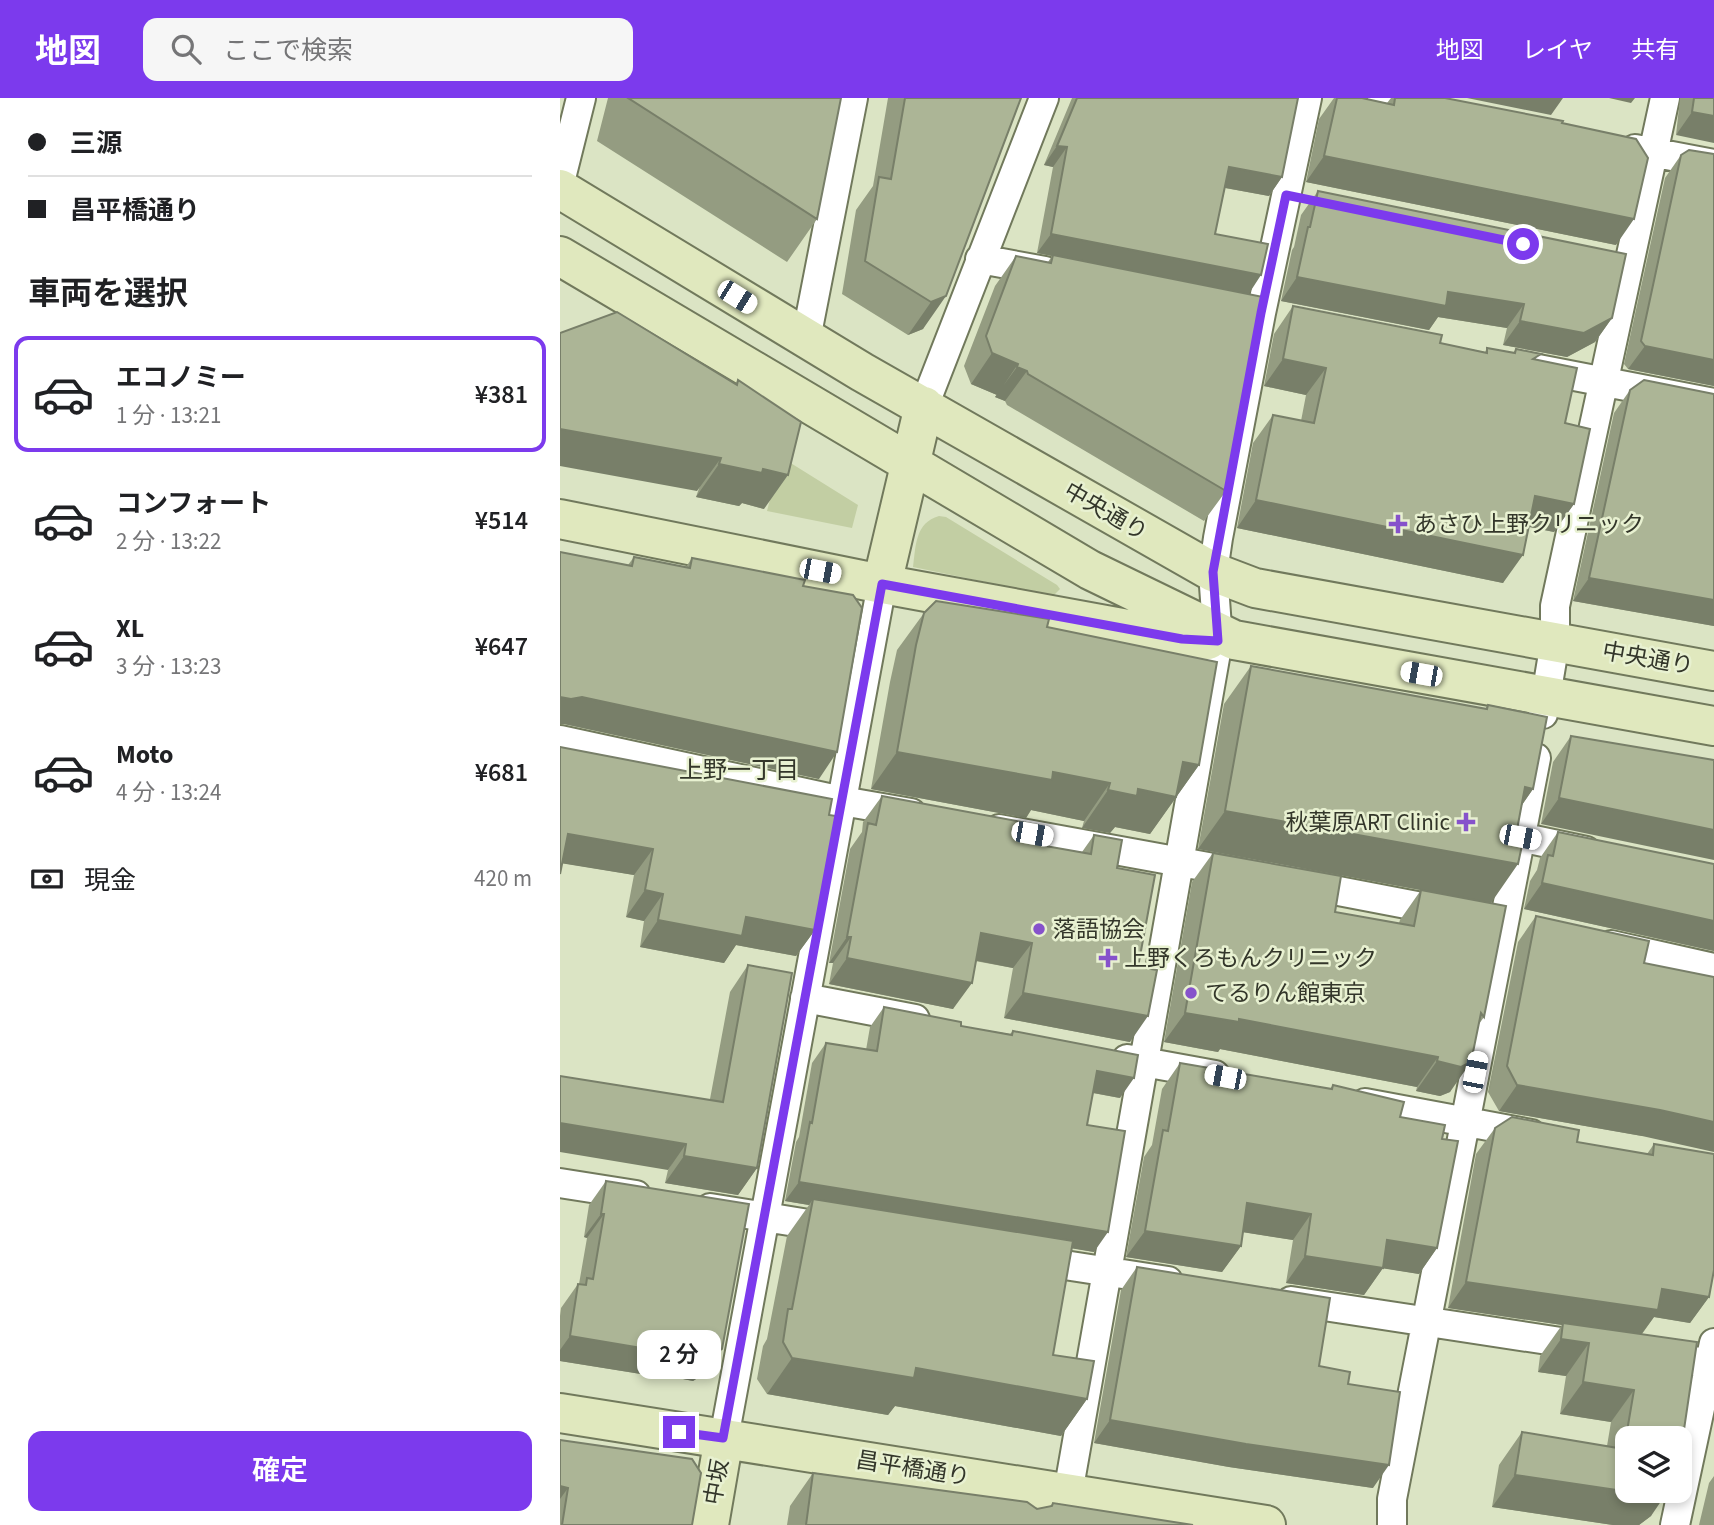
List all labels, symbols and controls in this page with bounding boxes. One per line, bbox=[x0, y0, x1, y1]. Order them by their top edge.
search box bbox=[143, 18, 633, 81]
text: 地図 bbox=[35, 28, 101, 75]
icon: search bbox=[167, 30, 205, 68]
text: ここで検索 bbox=[223, 32, 353, 69]
text: 地図 bbox=[1436, 33, 1484, 68]
text: レイヤ bbox=[1522, 33, 1593, 68]
text: 共有 bbox=[1631, 33, 1679, 68]
text: 三源 bbox=[70, 125, 122, 162]
text: 昌平橋通り bbox=[70, 192, 200, 229]
route start bbox=[1507, 228, 1539, 260]
text: 車両を選択 bbox=[28, 271, 188, 317]
car bbox=[714, 277, 761, 317]
text: エコノミー bbox=[116, 359, 246, 396]
icon: car bbox=[32, 363, 95, 426]
text: ¥381 bbox=[475, 376, 528, 413]
text: 1 分 · 13:21 bbox=[116, 399, 221, 432]
street label: 中央通り bbox=[1058, 474, 1154, 549]
text: コンフォート bbox=[116, 485, 271, 522]
icon: car bbox=[32, 489, 95, 552]
text: ¥514 bbox=[475, 502, 528, 539]
place label: あさひ上野クリニック bbox=[1414, 508, 1644, 541]
marker: あさひ上野クリニック bbox=[1388, 514, 1408, 534]
text: 2 分 · 13:22 bbox=[116, 525, 221, 558]
car bbox=[798, 557, 843, 585]
text: XL bbox=[116, 610, 144, 647]
icon: car bbox=[32, 615, 95, 678]
text: ¥647 bbox=[475, 628, 528, 665]
street label: 中央通り bbox=[1600, 634, 1696, 683]
text: 3 分 · 13:23 bbox=[116, 650, 221, 683]
car bbox=[1399, 660, 1444, 688]
text: Moto bbox=[116, 736, 173, 773]
icon: car bbox=[32, 741, 95, 804]
district label: 上野一丁目 bbox=[679, 753, 799, 788]
text: ¥681 bbox=[475, 754, 528, 791]
text: 4 分 · 13:24 bbox=[116, 776, 221, 809]
place label: 秋葉原ART Clinic bbox=[1285, 806, 1450, 839]
marker: 秋葉原ART Clinic bbox=[1456, 812, 1476, 832]
car bbox=[1010, 820, 1055, 848]
car bbox=[1498, 823, 1543, 851]
icon: cash bbox=[28, 860, 66, 898]
text: 現金 bbox=[84, 862, 136, 899]
text: 420 m bbox=[474, 862, 532, 895]
place label: 落語協会 bbox=[1053, 913, 1145, 946]
marker: 落語協会 bbox=[1031, 921, 1047, 937]
place label: 上野くろもんクリニック bbox=[1124, 942, 1377, 975]
marker: 上野くろもんクリニック bbox=[1098, 948, 1118, 968]
place label: てるりん館東京 bbox=[1205, 977, 1366, 1010]
marker: てるりん館東京 bbox=[1183, 985, 1199, 1001]
car bbox=[1461, 1049, 1490, 1095]
car bbox=[1203, 1063, 1248, 1091]
callout: 2 分 bbox=[637, 1330, 721, 1380]
text: 2 分 bbox=[659, 1338, 699, 1371]
route end bbox=[663, 1416, 695, 1448]
map controls bbox=[1615, 1426, 1692, 1503]
button: layers bbox=[1615, 1426, 1692, 1503]
button: 確定 bbox=[28, 1431, 532, 1511]
street label: 昌平橋通り bbox=[854, 1443, 972, 1494]
street label: 中坂 bbox=[696, 1457, 737, 1508]

